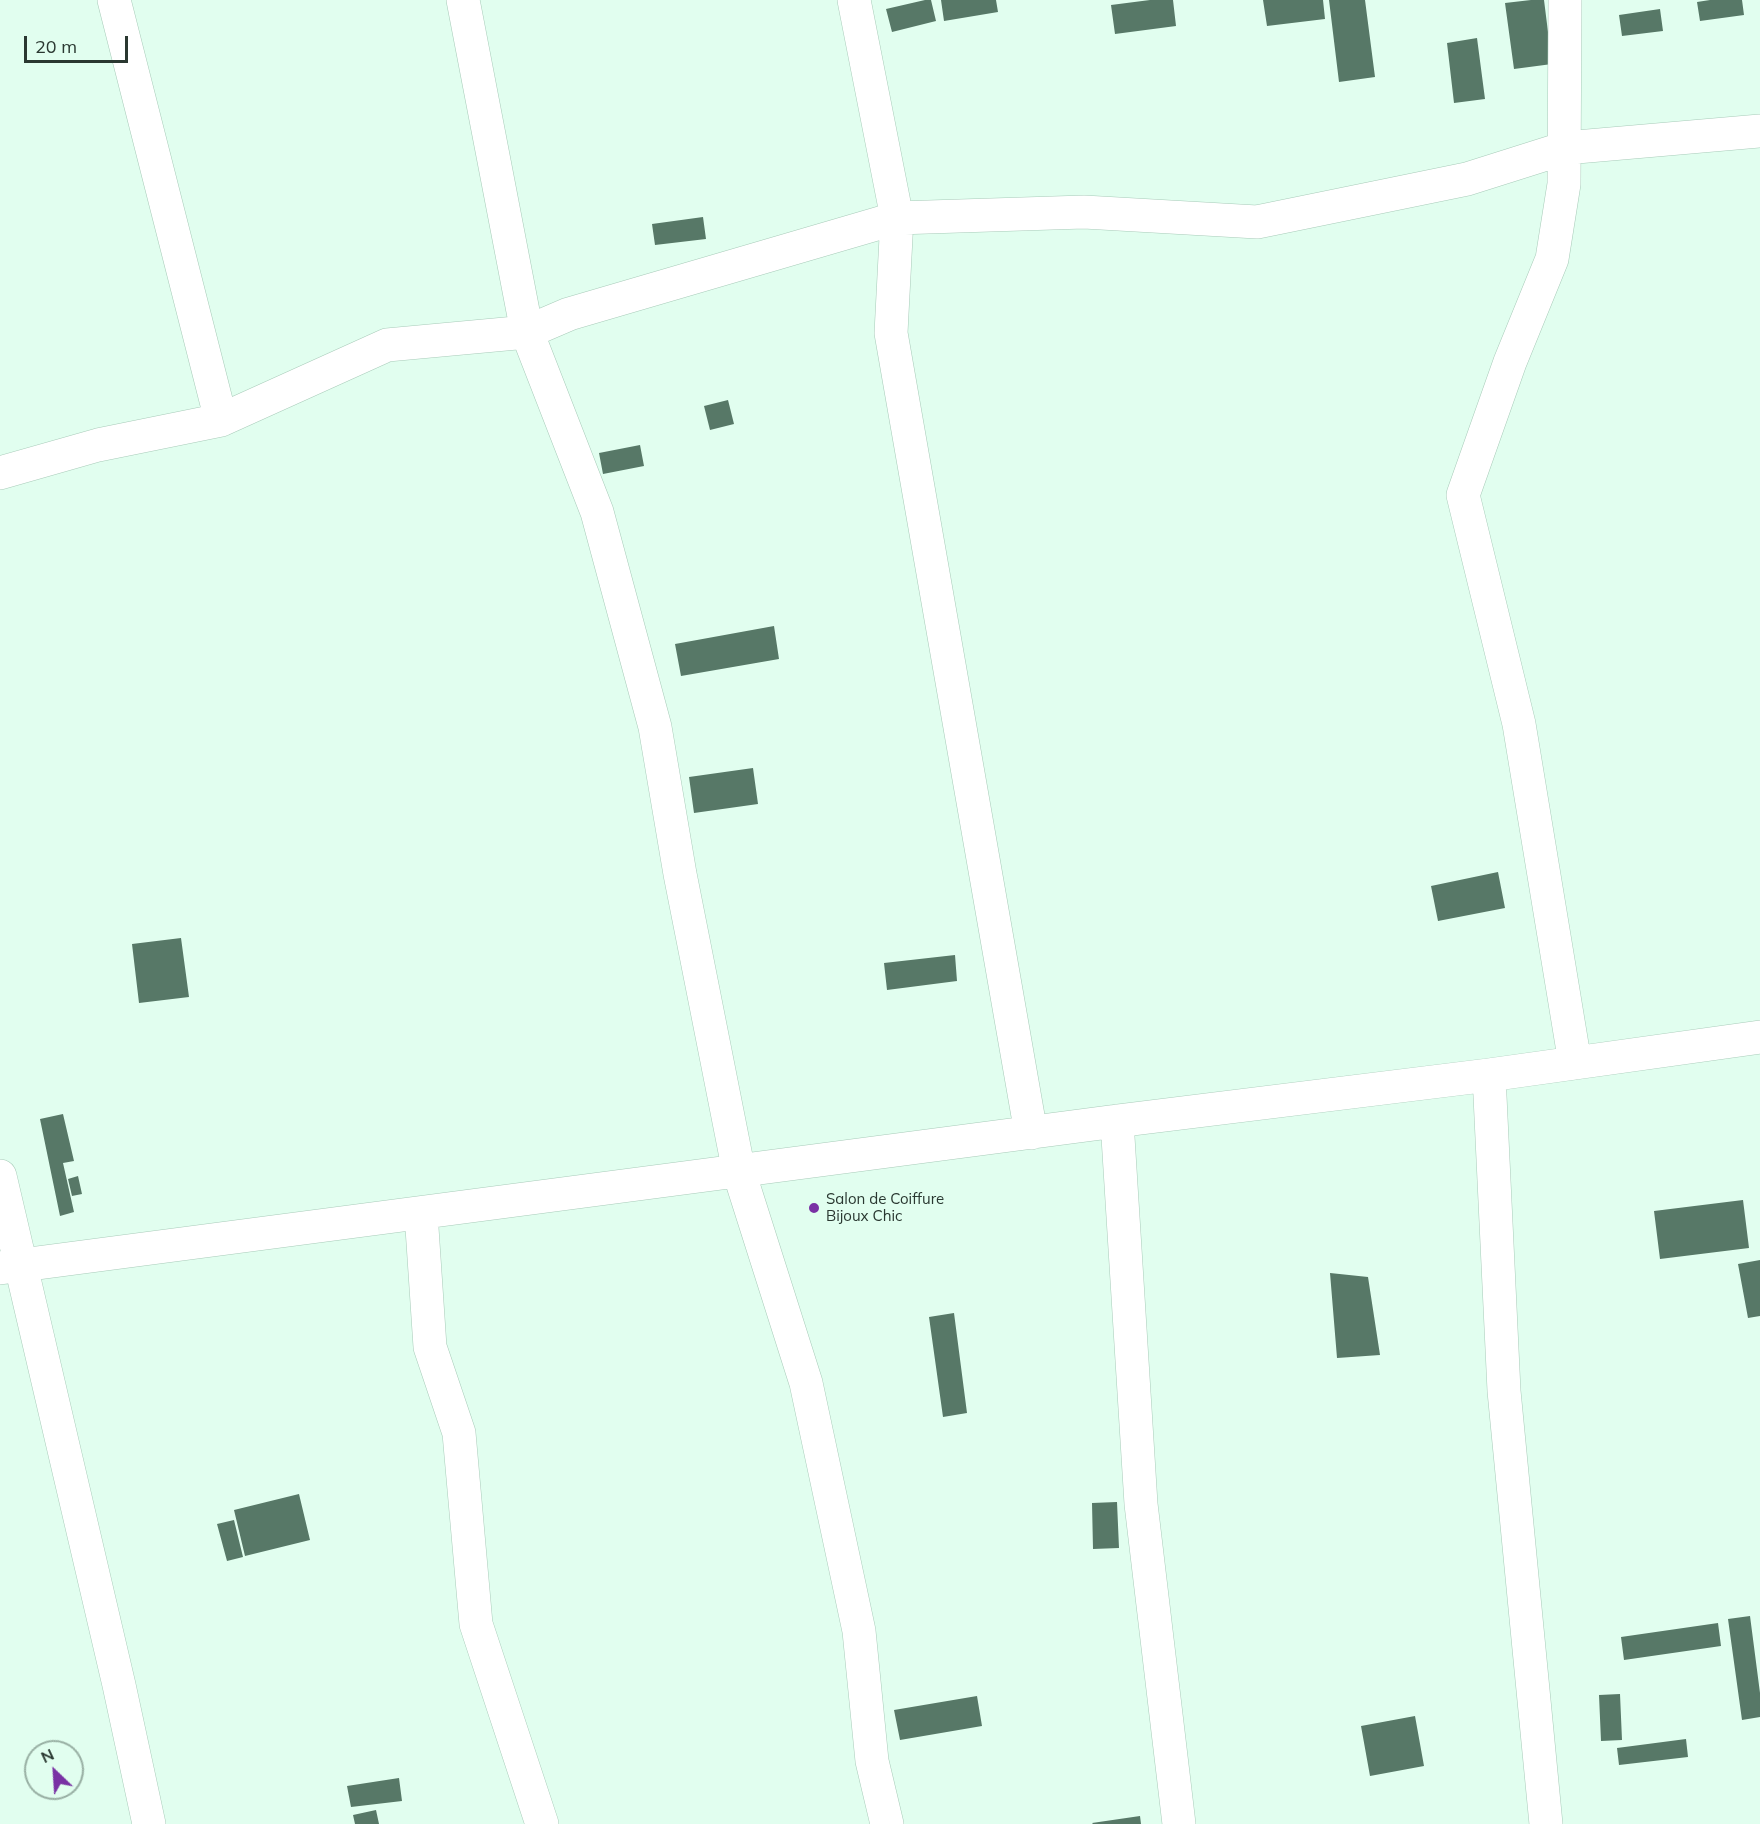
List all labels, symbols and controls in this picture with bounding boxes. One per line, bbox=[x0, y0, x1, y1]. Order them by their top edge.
scale bar bbox=[27, 24, 130, 62]
text: 20 m bbox=[35, 35, 77, 58]
place label: Salon de Coiffure Bijoux Chic bbox=[826, 1190, 944, 1225]
marker: Salon de Coiffure Bijoux Chic bbox=[807, 1201, 821, 1215]
north arrow bbox=[24, 1740, 84, 1800]
text: N bbox=[38, 1744, 57, 1767]

